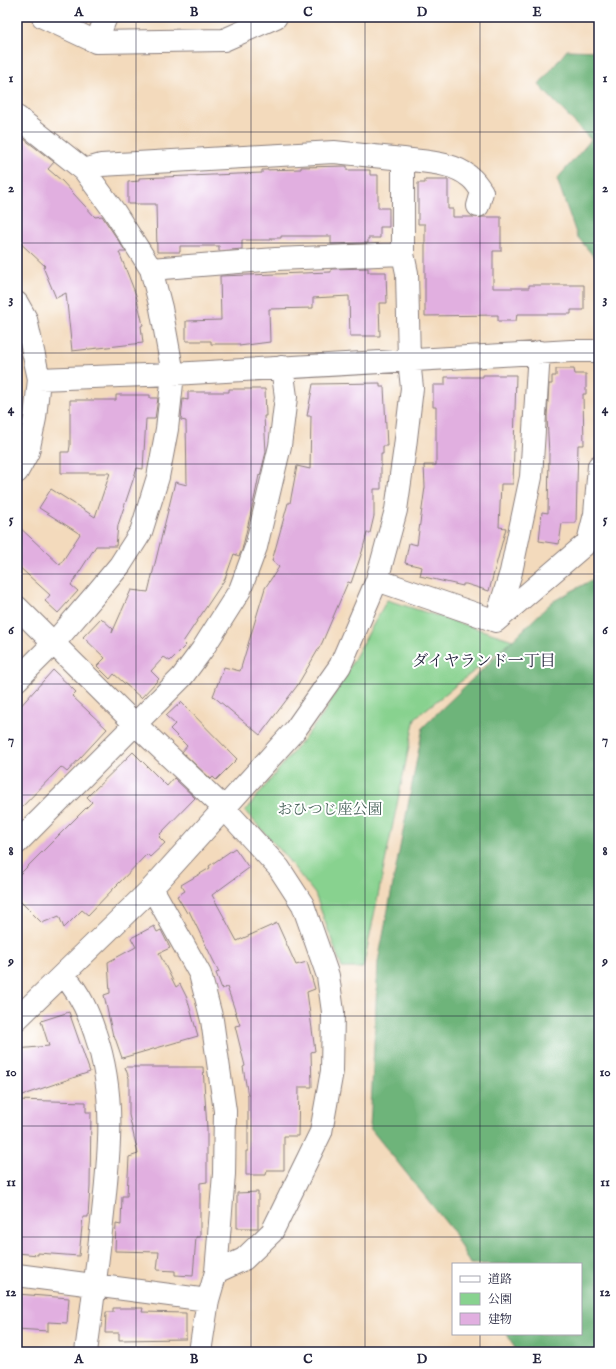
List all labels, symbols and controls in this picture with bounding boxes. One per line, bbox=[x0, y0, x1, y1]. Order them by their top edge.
text: A bbox=[74, 4, 85, 21]
text: B bbox=[190, 4, 199, 21]
text: C bbox=[303, 4, 313, 21]
text: D bbox=[417, 4, 428, 21]
text: E bbox=[532, 4, 542, 21]
text: 1 bbox=[9, 70, 14, 87]
text: 1 bbox=[603, 70, 608, 87]
text: 2 bbox=[8, 180, 14, 197]
text: 2 bbox=[602, 180, 608, 197]
text: 3 bbox=[9, 291, 14, 308]
text: 3 bbox=[603, 291, 608, 308]
text: 4 bbox=[8, 401, 15, 418]
text: 4 bbox=[602, 401, 609, 418]
text: 5 bbox=[9, 511, 14, 528]
text: 5 bbox=[603, 511, 608, 528]
text: 6 bbox=[8, 622, 14, 639]
text: 6 bbox=[602, 622, 608, 639]
district label: ダイヤランド一丁目 bbox=[412, 652, 556, 672]
text: 7 bbox=[8, 732, 14, 749]
text: 7 bbox=[602, 732, 608, 749]
park label: おひつじ座公園 bbox=[277, 800, 383, 819]
text: 8 bbox=[8, 843, 14, 860]
text: 8 bbox=[602, 843, 608, 860]
text: 9 bbox=[7, 953, 14, 970]
text: 9 bbox=[601, 953, 608, 970]
text: 10 bbox=[5, 1064, 17, 1081]
text: 10 bbox=[599, 1064, 611, 1081]
text: 11 bbox=[6, 1174, 16, 1191]
text: 11 bbox=[600, 1174, 610, 1191]
legend bbox=[452, 1263, 582, 1335]
text: 道路 bbox=[488, 1272, 512, 1287]
text: 12 bbox=[6, 1284, 16, 1301]
text: 12 bbox=[600, 1284, 610, 1301]
text: 公園 bbox=[488, 1292, 512, 1307]
text: 建物 bbox=[488, 1312, 512, 1327]
text: A bbox=[74, 1351, 85, 1368]
text: B bbox=[190, 1351, 199, 1368]
text: C bbox=[303, 1351, 313, 1368]
text: D bbox=[417, 1351, 428, 1368]
text: E bbox=[532, 1351, 542, 1368]

